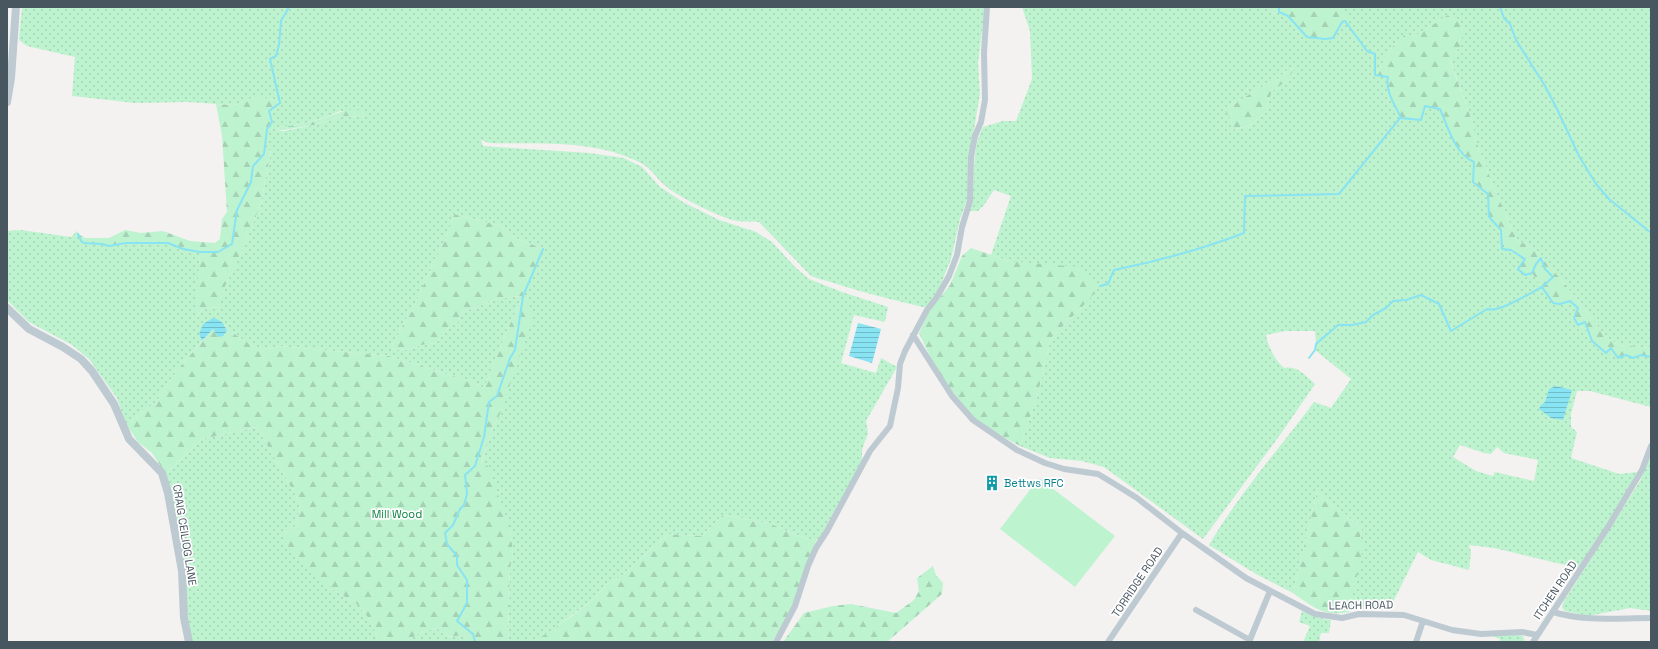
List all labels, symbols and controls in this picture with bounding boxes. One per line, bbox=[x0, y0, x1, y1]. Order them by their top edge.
building icon: Bettws RFC bbox=[983, 474, 1001, 492]
place label: Bettws RFC bbox=[1004, 476, 1064, 490]
street label: CRAIG CEILIOG LANE bbox=[170, 483, 200, 587]
park label: Mill Wood bbox=[372, 507, 422, 521]
street label: TORRIDGE ROAD bbox=[1108, 544, 1166, 620]
street label: ITCHEN ROAD bbox=[1530, 558, 1580, 622]
street label: LEACH ROAD bbox=[1329, 597, 1393, 613]

